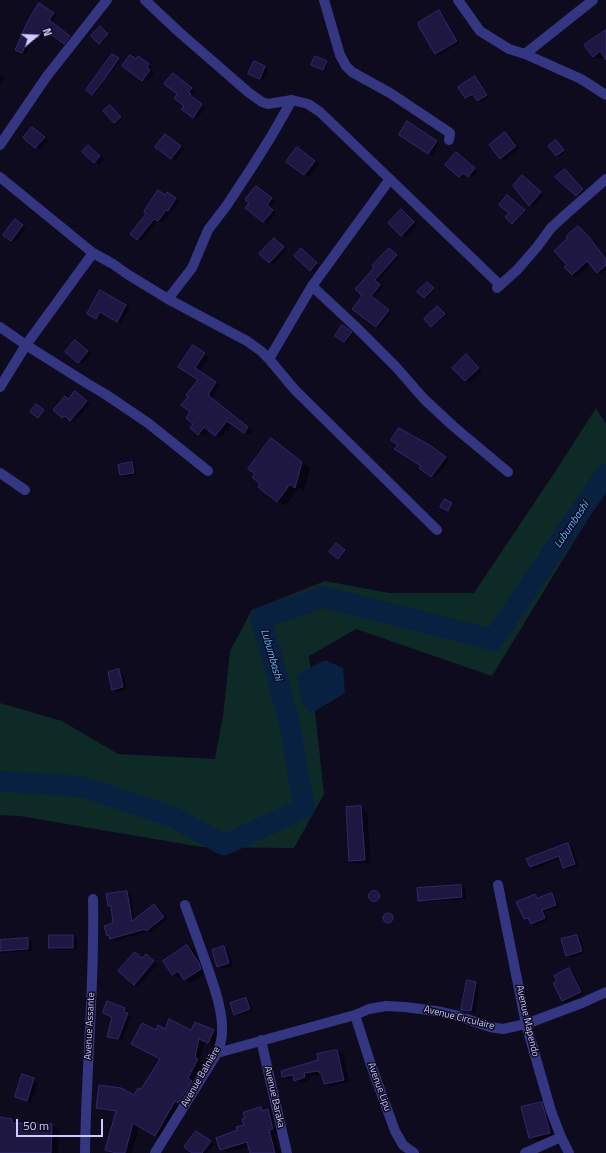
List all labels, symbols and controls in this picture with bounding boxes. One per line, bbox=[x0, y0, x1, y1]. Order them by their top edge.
north arrow bbox=[16, 16, 56, 56]
text: N bbox=[39, 26, 56, 38]
water label: Lubumbashi bbox=[552, 499, 592, 551]
water label: Lubumbashi bbox=[257, 628, 285, 682]
street label: Avenue Mapendo bbox=[513, 984, 541, 1058]
street label: Avenue Assante bbox=[82, 992, 98, 1060]
street label: Avenue Circulaire bbox=[423, 1003, 495, 1033]
street label: Avenue Balnière bbox=[179, 1045, 223, 1109]
street label: Avenue Lipu bbox=[365, 1061, 393, 1113]
street label: Avenue Baraka bbox=[261, 1065, 287, 1129]
scale bar bbox=[18, 1111, 105, 1137]
text: 50 m bbox=[23, 1116, 49, 1135]

